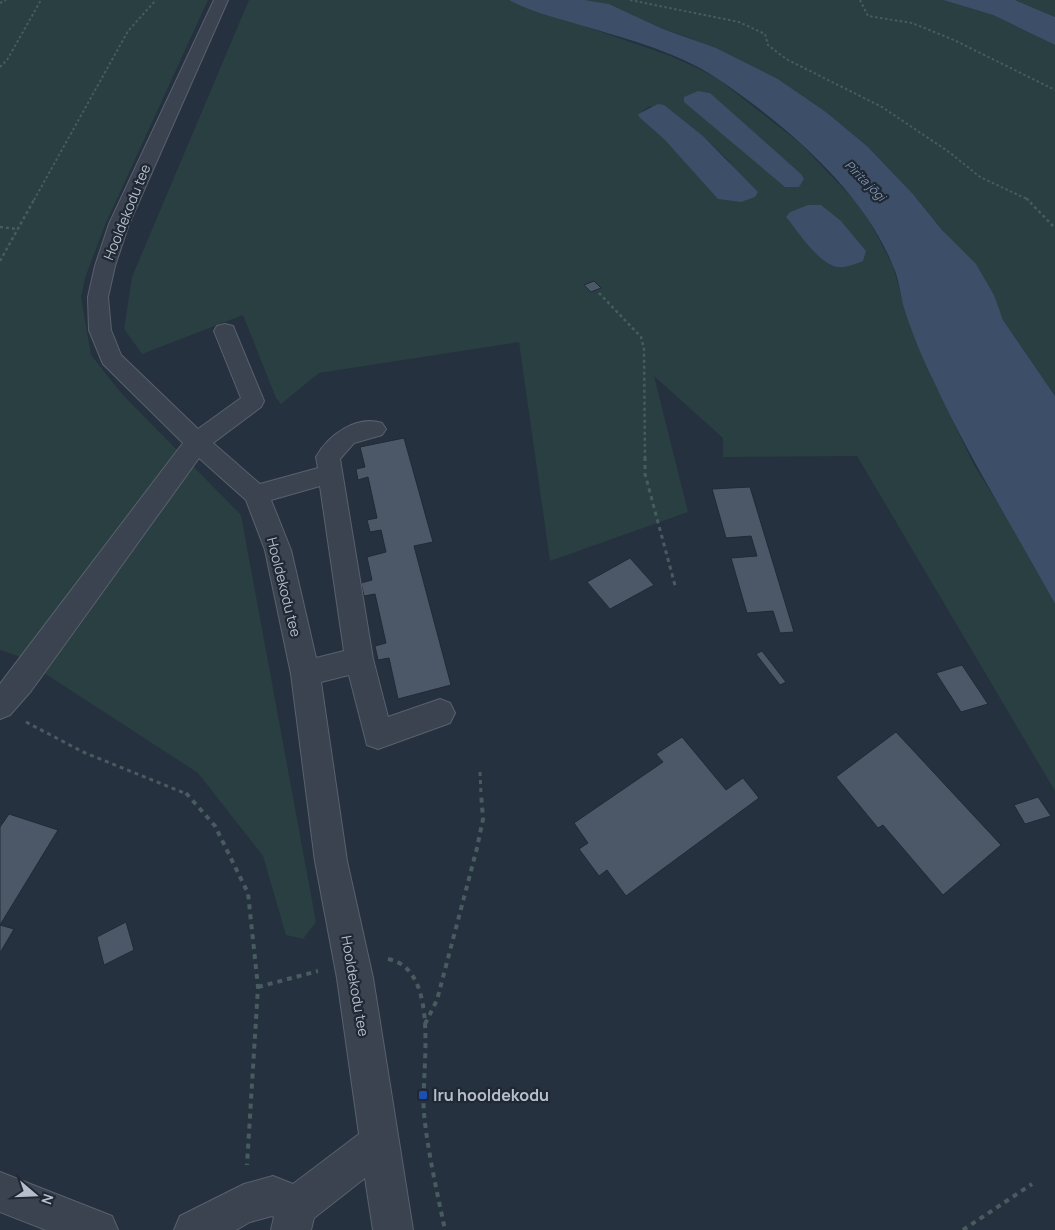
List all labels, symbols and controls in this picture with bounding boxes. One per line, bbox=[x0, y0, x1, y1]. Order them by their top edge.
water label: Pirita jõgi bbox=[841, 157, 891, 206]
street label: Hooldekodu tee bbox=[99, 161, 154, 263]
street label: Hooldekodu tee bbox=[263, 535, 306, 639]
street label: Hooldekodu tee bbox=[337, 934, 374, 1038]
place label: Iru hooldekodu bbox=[433, 1084, 549, 1106]
marker: Iru hooldekodu bbox=[417, 1089, 429, 1101]
north arrow bbox=[10, 1170, 60, 1220]
text: N bbox=[37, 1192, 58, 1207]

